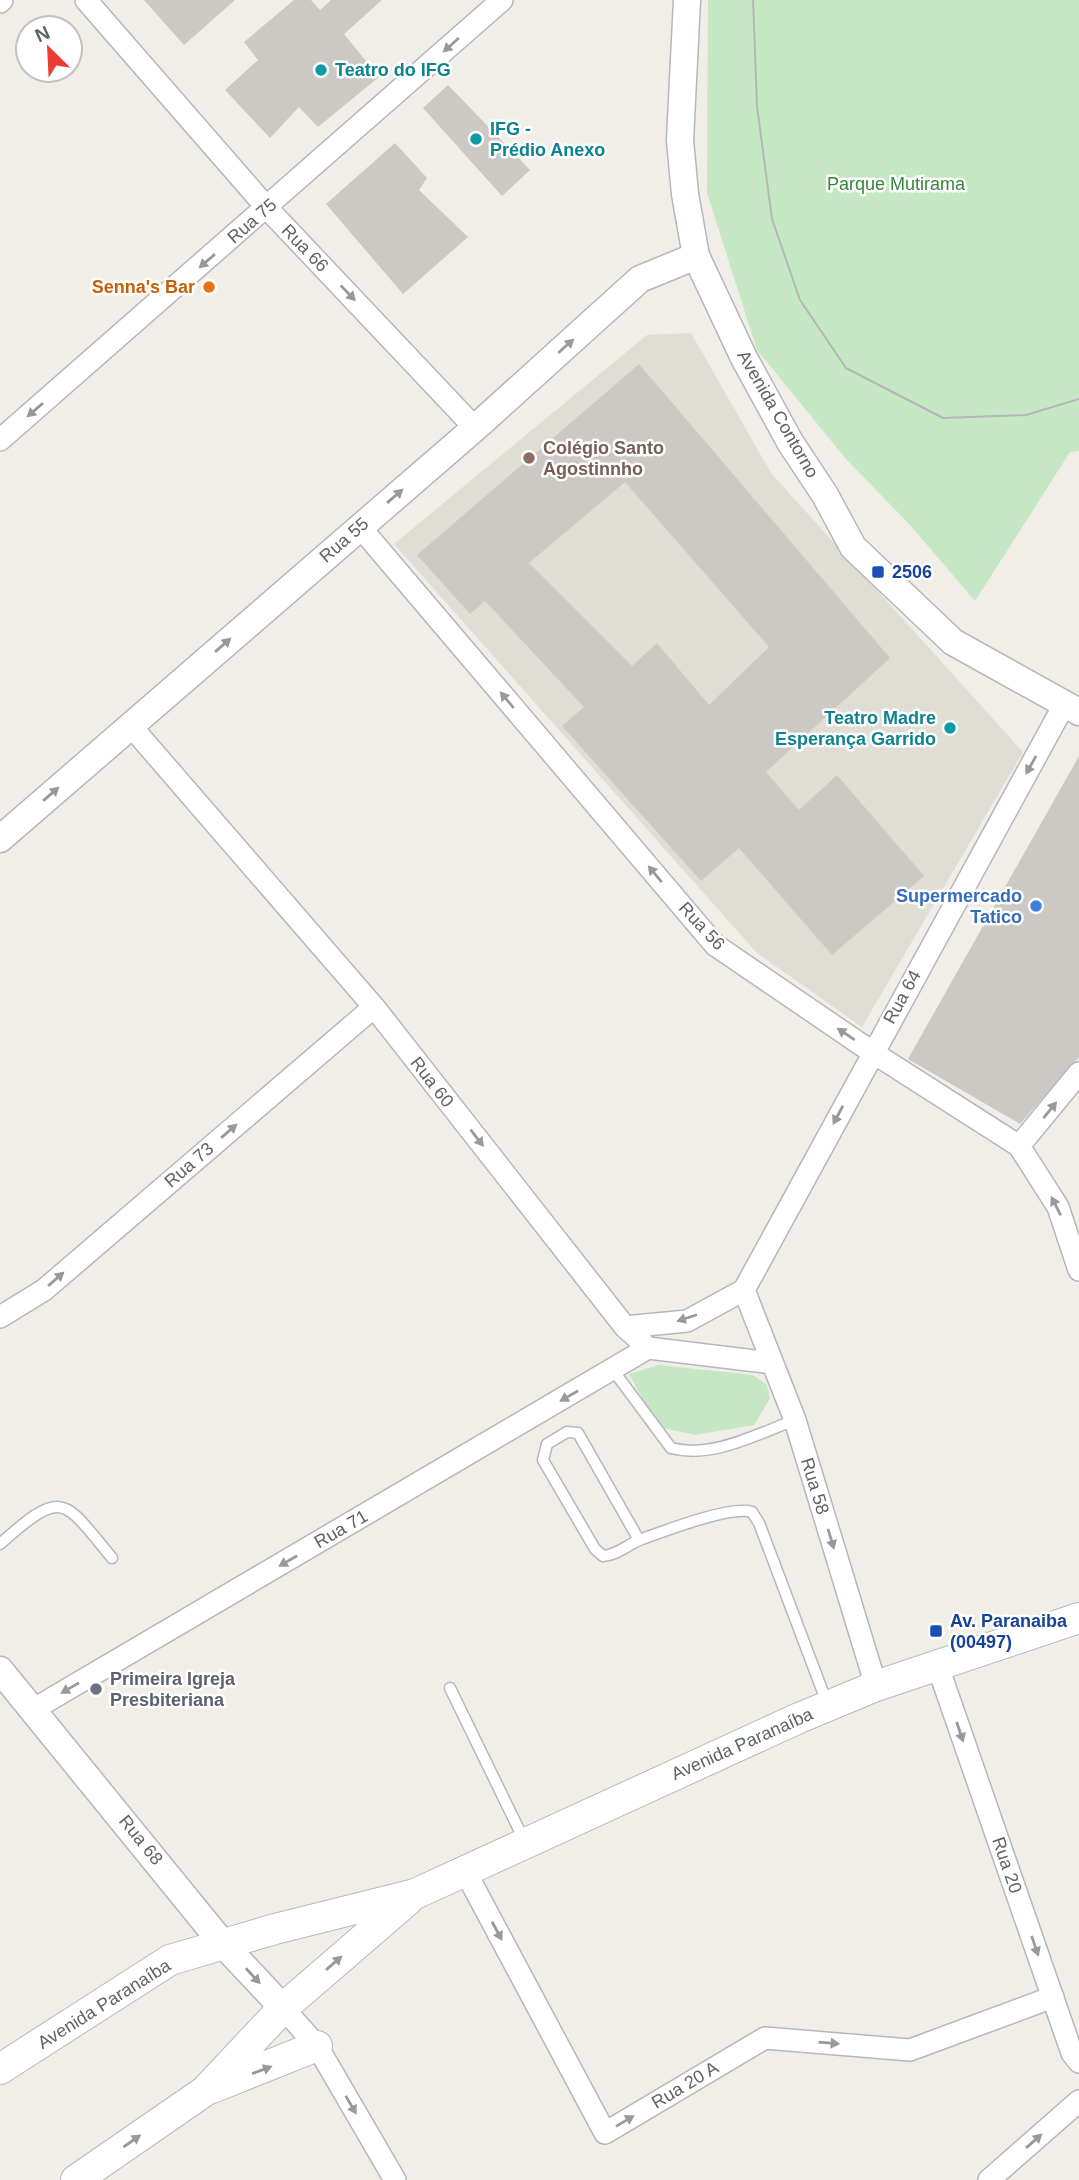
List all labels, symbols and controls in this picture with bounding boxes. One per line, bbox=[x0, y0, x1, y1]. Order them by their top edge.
north arrow bbox=[14, 14, 84, 84]
text: N bbox=[32, 22, 53, 46]
one-way arrow bbox=[442, 37, 460, 53]
place label: Teatro do IFG bbox=[335, 60, 451, 80]
marker: Teatro do IFG bbox=[313, 62, 329, 78]
place label: IFG - Prédio Anexo bbox=[490, 119, 605, 160]
marker: IFG - Prédio Anexo bbox=[468, 131, 484, 147]
park label: Parque Mutirama bbox=[827, 174, 966, 194]
street label: Rua 75 bbox=[224, 194, 280, 248]
street label: Rua 66 bbox=[278, 220, 332, 276]
one-way arrow bbox=[198, 253, 216, 269]
place label: Senna's Bar bbox=[92, 277, 195, 297]
marker: Senna's Bar bbox=[201, 279, 217, 295]
one-way arrow bbox=[340, 284, 356, 301]
one-way arrow bbox=[557, 338, 574, 354]
street label: Avenida Contorno bbox=[733, 347, 823, 481]
one-way arrow bbox=[26, 402, 44, 418]
place label: Colégio Santo Agostinnho bbox=[543, 438, 664, 479]
marker: Colégio Santo Agostinnho bbox=[521, 450, 537, 466]
one-way arrow bbox=[386, 488, 404, 504]
street label: Rua 55 bbox=[316, 513, 372, 567]
place label: 2506 bbox=[892, 562, 932, 582]
marker: 2506 bbox=[870, 564, 886, 580]
one-way arrow bbox=[214, 637, 232, 653]
one-way arrow bbox=[499, 691, 515, 709]
place label: Teatro Madre Esperança Garrido bbox=[775, 708, 936, 749]
marker: Teatro Madre Esperança Garrido bbox=[942, 720, 958, 736]
one-way arrow bbox=[1025, 755, 1037, 775]
one-way arrow bbox=[42, 786, 60, 802]
one-way arrow bbox=[647, 865, 662, 883]
place label: Supermercado Tatico bbox=[896, 886, 1022, 927]
street label: Rua 56 bbox=[675, 898, 729, 954]
marker: Supermercado Tatico bbox=[1028, 898, 1044, 914]
street label: Rua 64 bbox=[879, 967, 925, 1027]
one-way arrow bbox=[837, 1027, 855, 1041]
street label: Rua 60 bbox=[406, 1053, 458, 1111]
one-way arrow bbox=[1042, 1102, 1057, 1120]
one-way arrow bbox=[832, 1105, 844, 1125]
one-way arrow bbox=[221, 1124, 238, 1139]
one-way arrow bbox=[469, 1129, 484, 1147]
street label: Rua 73 bbox=[161, 1138, 217, 1192]
one-way arrow bbox=[1050, 1196, 1061, 1216]
one-way arrow bbox=[48, 1272, 65, 1287]
one-way arrow bbox=[677, 1313, 698, 1324]
one-way arrow bbox=[559, 1390, 578, 1403]
street label: Rua 58 bbox=[797, 1455, 833, 1517]
street label: Rua 71 bbox=[311, 1506, 371, 1552]
one-way arrow bbox=[827, 1529, 837, 1550]
one-way arrow bbox=[278, 1555, 297, 1567]
place label: Av. Paranaiba (00497) bbox=[950, 1611, 1068, 1652]
marker: Av. Paranaiba (00497) bbox=[928, 1623, 944, 1639]
place label: Primeira Igreja Presbiteriana bbox=[110, 1669, 236, 1710]
marker: Primeira Igreja Presbiteriana bbox=[88, 1681, 104, 1697]
one-way arrow bbox=[60, 1682, 80, 1694]
street label: Avenida Paranaíba bbox=[668, 1703, 817, 1784]
one-way arrow bbox=[955, 1721, 966, 1742]
street label: Rua 68 bbox=[115, 1811, 167, 1869]
street label: Rua 20 bbox=[988, 1834, 1026, 1896]
one-way arrow bbox=[491, 1921, 503, 1941]
one-way arrow bbox=[1030, 1936, 1041, 1957]
street label: Avenida Paranaíba bbox=[34, 1955, 175, 2053]
one-way arrow bbox=[325, 1955, 343, 1971]
one-way arrow bbox=[245, 1967, 261, 1985]
one-way arrow bbox=[818, 2038, 840, 2049]
street label: Rua 20 A bbox=[648, 2057, 722, 2113]
one-way arrow bbox=[251, 2064, 272, 2075]
one-way arrow bbox=[345, 2095, 358, 2114]
one-way arrow bbox=[615, 2115, 634, 2128]
one-way arrow bbox=[1025, 2133, 1043, 2149]
one-way arrow bbox=[123, 2134, 141, 2148]

